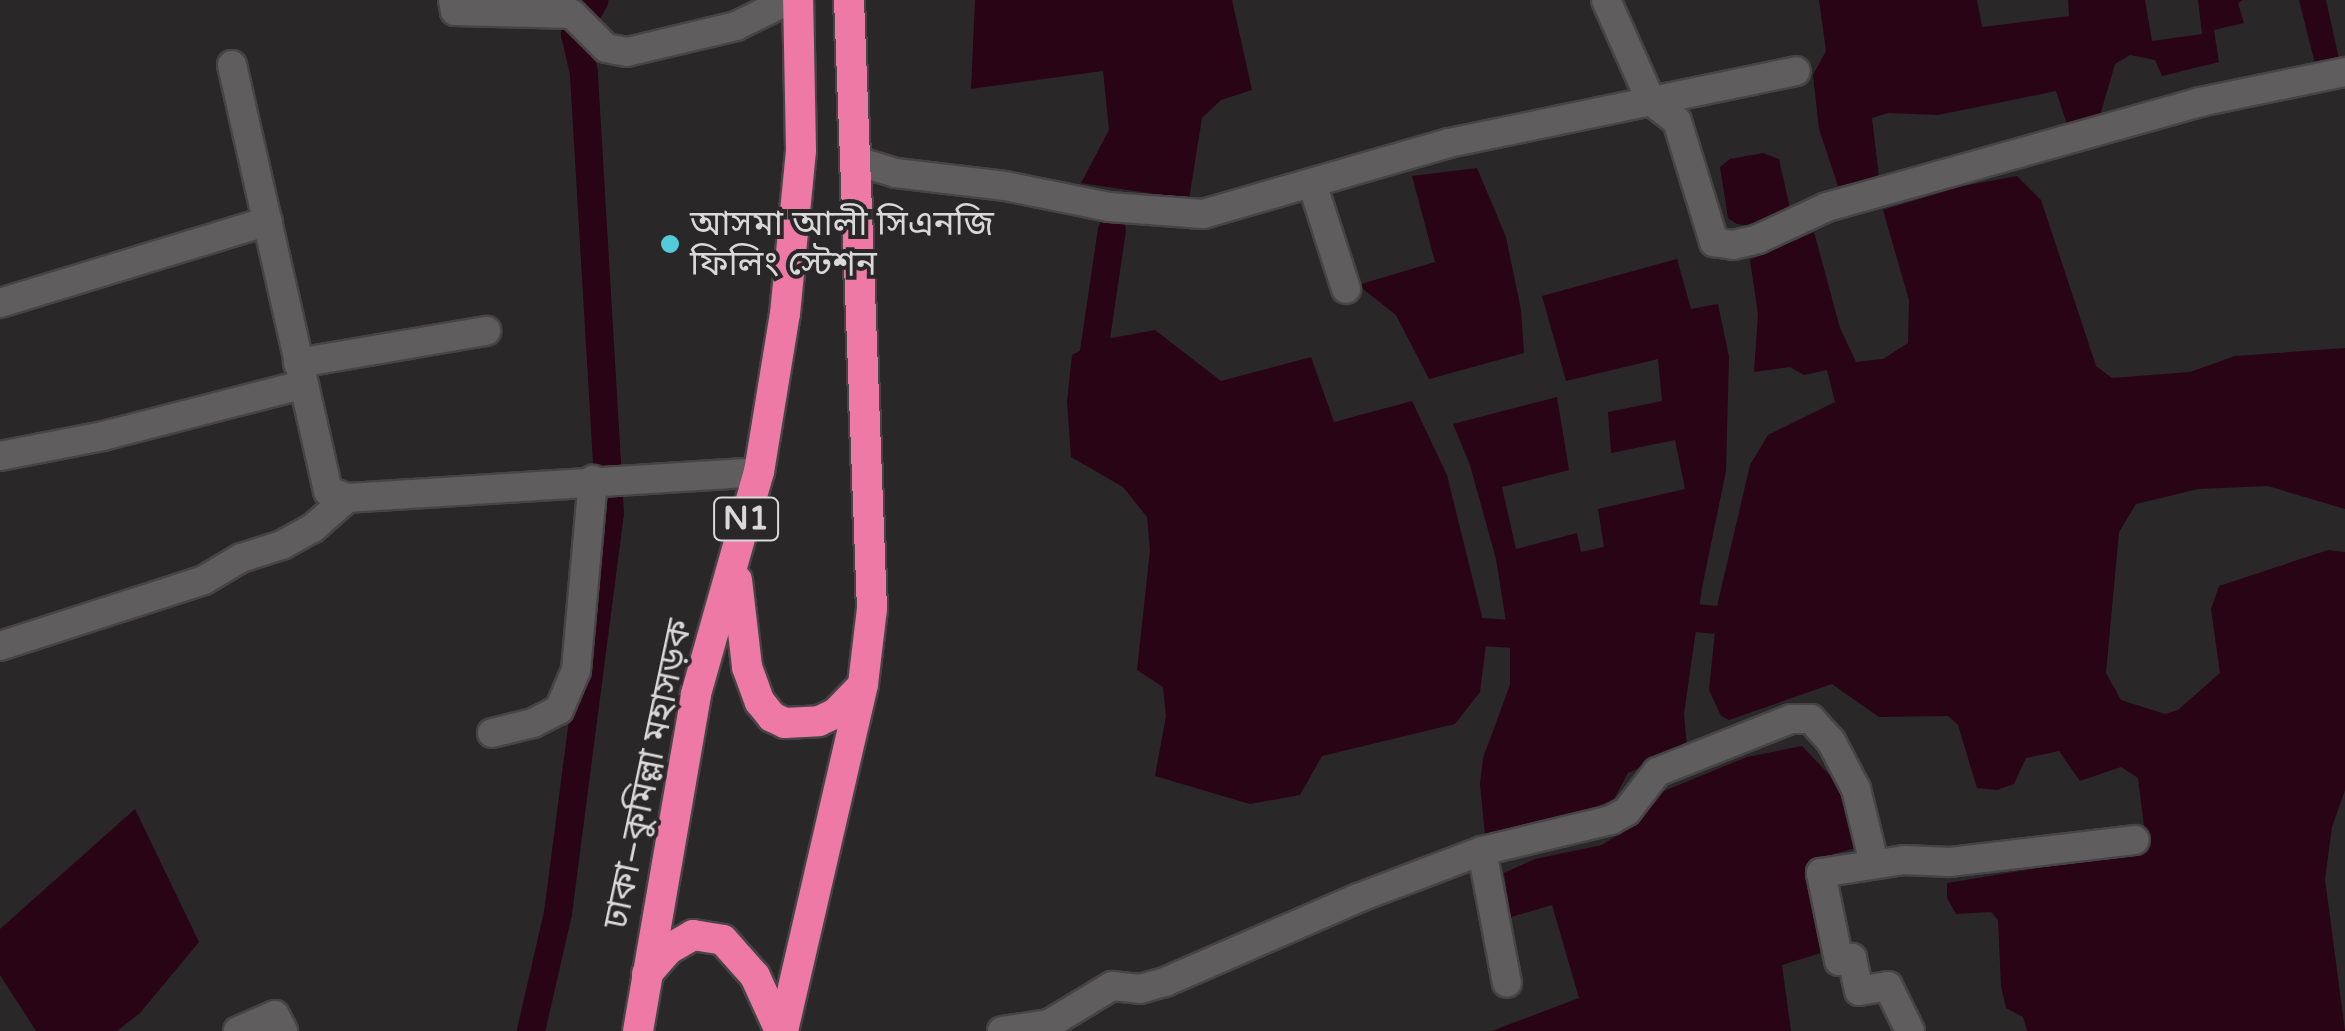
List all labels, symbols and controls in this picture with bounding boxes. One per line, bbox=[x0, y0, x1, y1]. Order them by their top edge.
place label: আসমা আলী সিএনজি ফিলিং স্টেশন bbox=[690, 203, 994, 285]
marker: আসমা আলী সিএনজি ফিলিং স্টেশন bbox=[659, 233, 681, 255]
road number: N1 bbox=[711, 492, 781, 546]
street label: ঢাকা–কুমিল্লা মহাসড়ক bbox=[595, 616, 701, 932]

